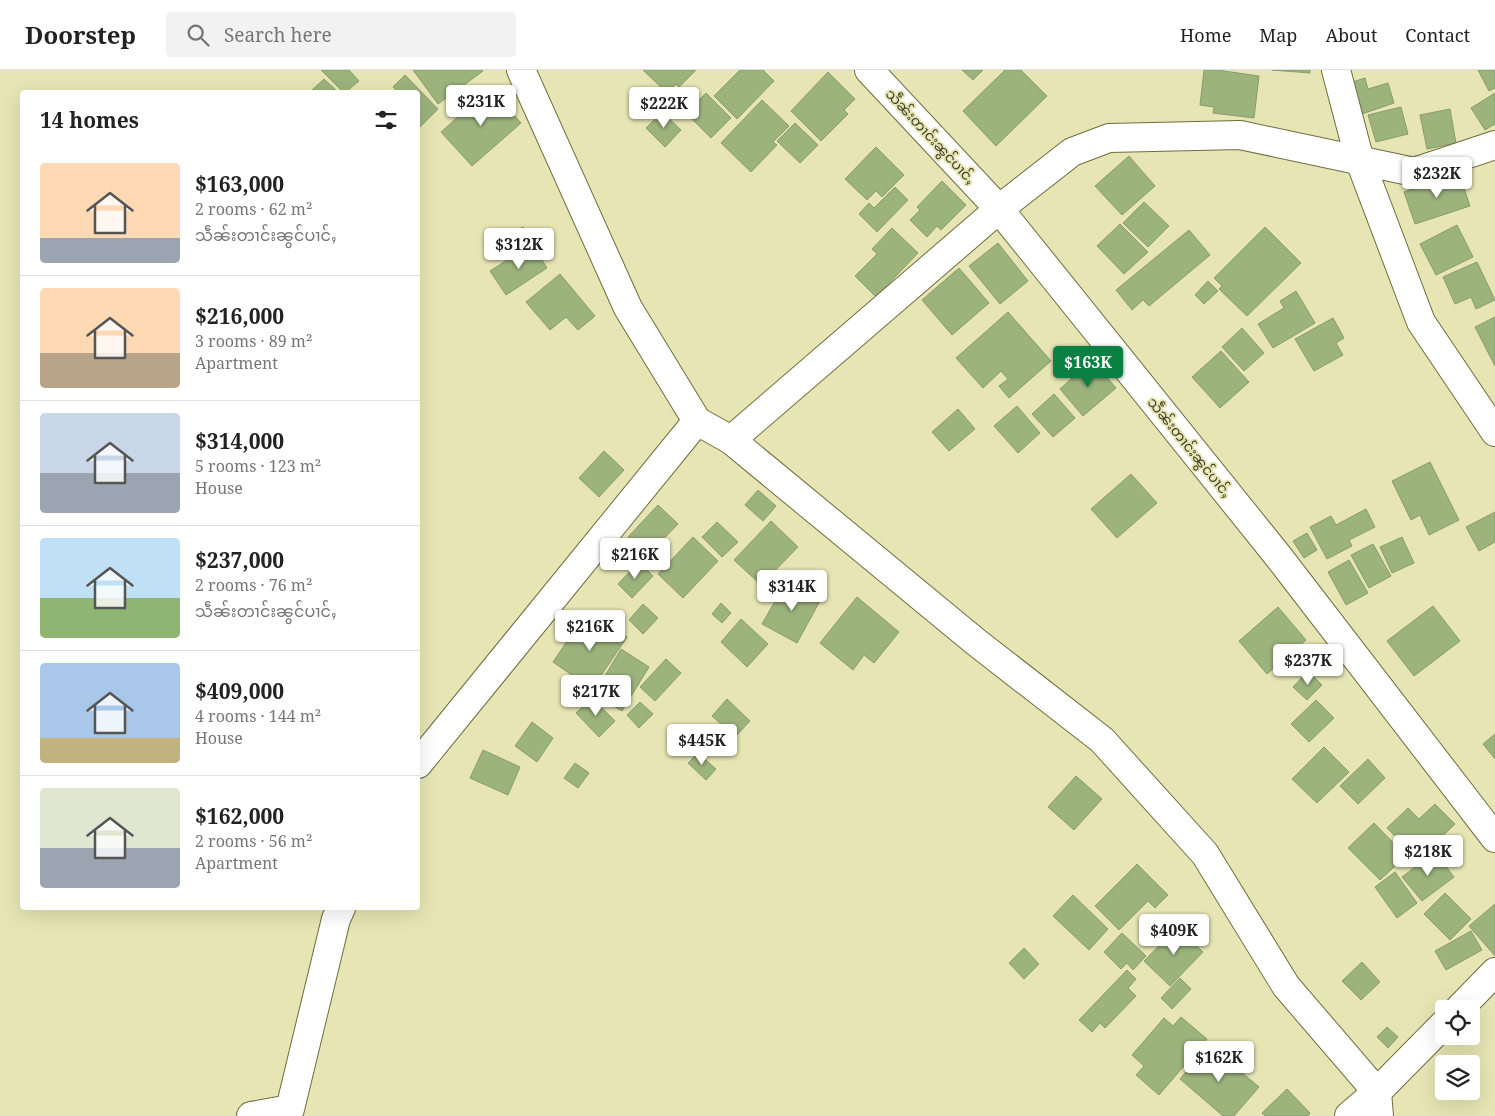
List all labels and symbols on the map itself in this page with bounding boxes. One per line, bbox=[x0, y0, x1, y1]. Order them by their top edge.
street label: သဵၼ်းတၢင်းၼွင်ပၢင်ႇ bbox=[880, 84, 980, 189]
pin: $231K bbox=[446, 85, 516, 127]
pin: $222K bbox=[629, 87, 699, 129]
pin: $232K bbox=[1402, 156, 1472, 199]
pin: $312K bbox=[484, 228, 554, 270]
pin: $163K bbox=[1053, 346, 1123, 388]
street label: သဵၼ်းတၢင်းၼွင်ပၢင်ႇ bbox=[1142, 393, 1236, 502]
pin: $216K bbox=[600, 538, 670, 580]
pin: $314K bbox=[757, 570, 827, 612]
pin: $216K bbox=[555, 610, 625, 652]
pin: $237K bbox=[1273, 644, 1343, 686]
pin: $217K bbox=[561, 674, 631, 717]
pin: $445K bbox=[667, 724, 737, 766]
pin: $218K bbox=[1393, 834, 1463, 877]
pin: $409K bbox=[1139, 914, 1209, 956]
pin: $162K bbox=[1184, 1040, 1254, 1083]

